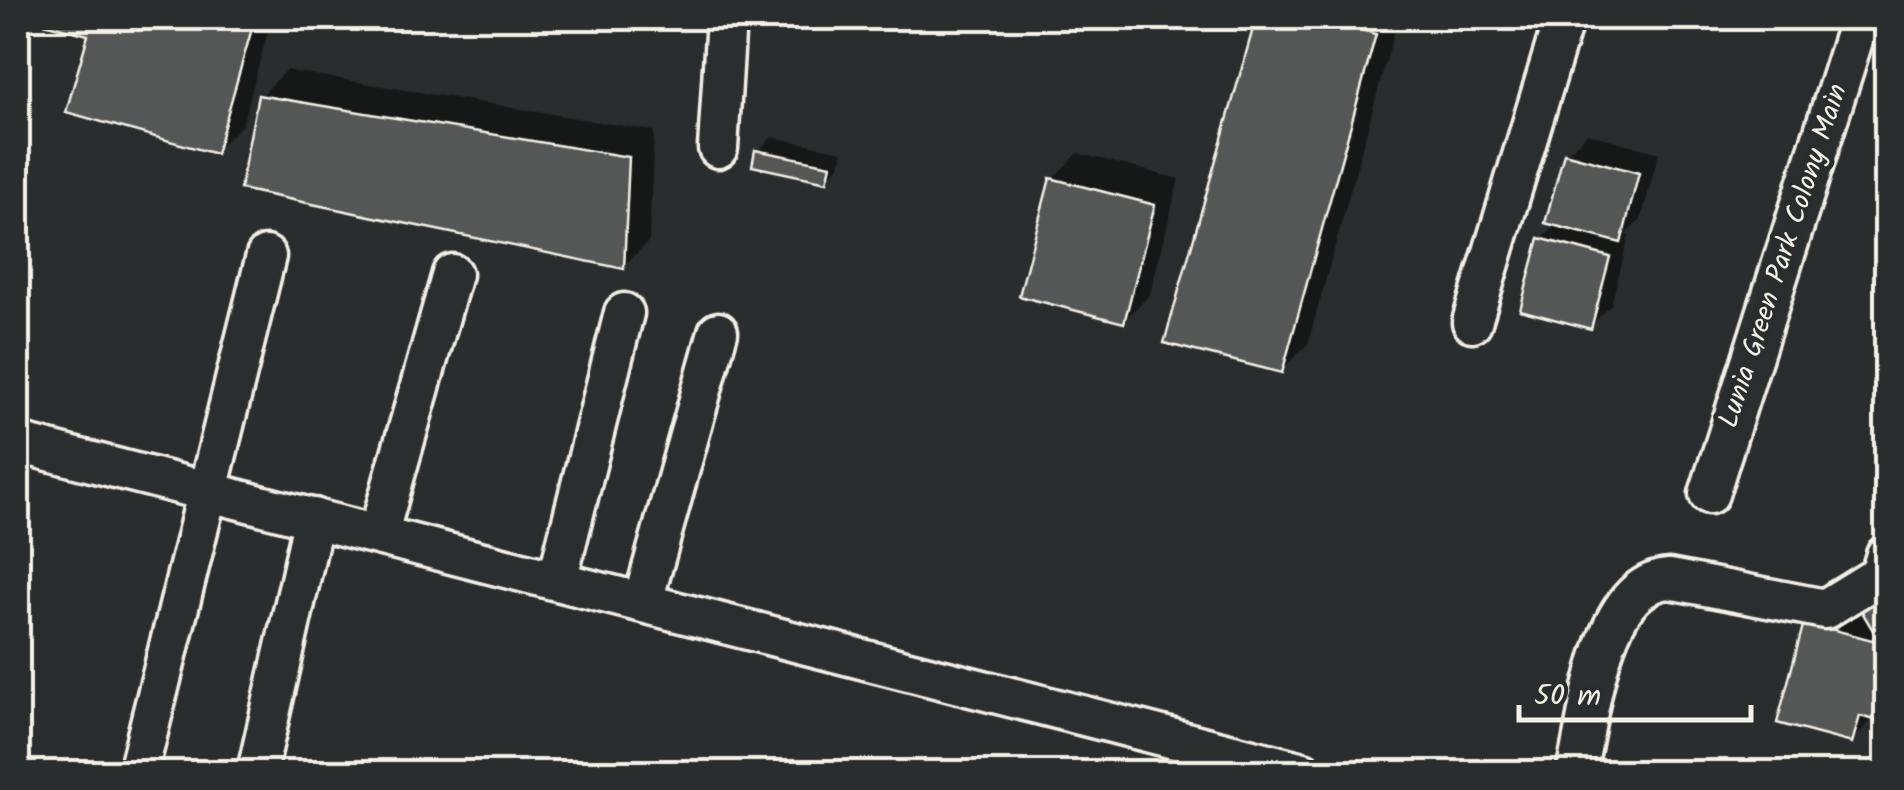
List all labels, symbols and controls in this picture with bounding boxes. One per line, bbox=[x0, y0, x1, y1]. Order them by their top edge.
street label: Lunia Green Park Colony Main bbox=[1707, 78, 1861, 434]
scale bar bbox=[1519, 660, 1752, 722]
text: 50 m bbox=[1534, 673, 1601, 721]

